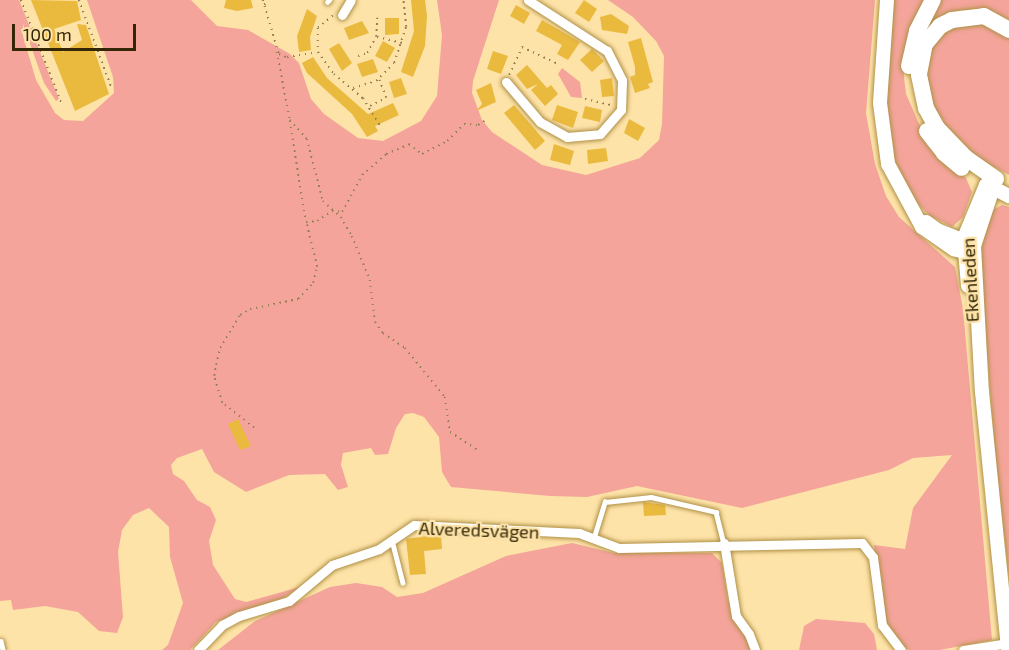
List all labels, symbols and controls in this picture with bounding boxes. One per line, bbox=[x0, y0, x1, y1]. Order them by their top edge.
scale bar bbox=[15, 12, 140, 50]
text: 100 m bbox=[23, 23, 72, 45]
street label: Ekenleden bbox=[957, 237, 983, 323]
street label: Alveredsvägen bbox=[418, 517, 540, 543]

